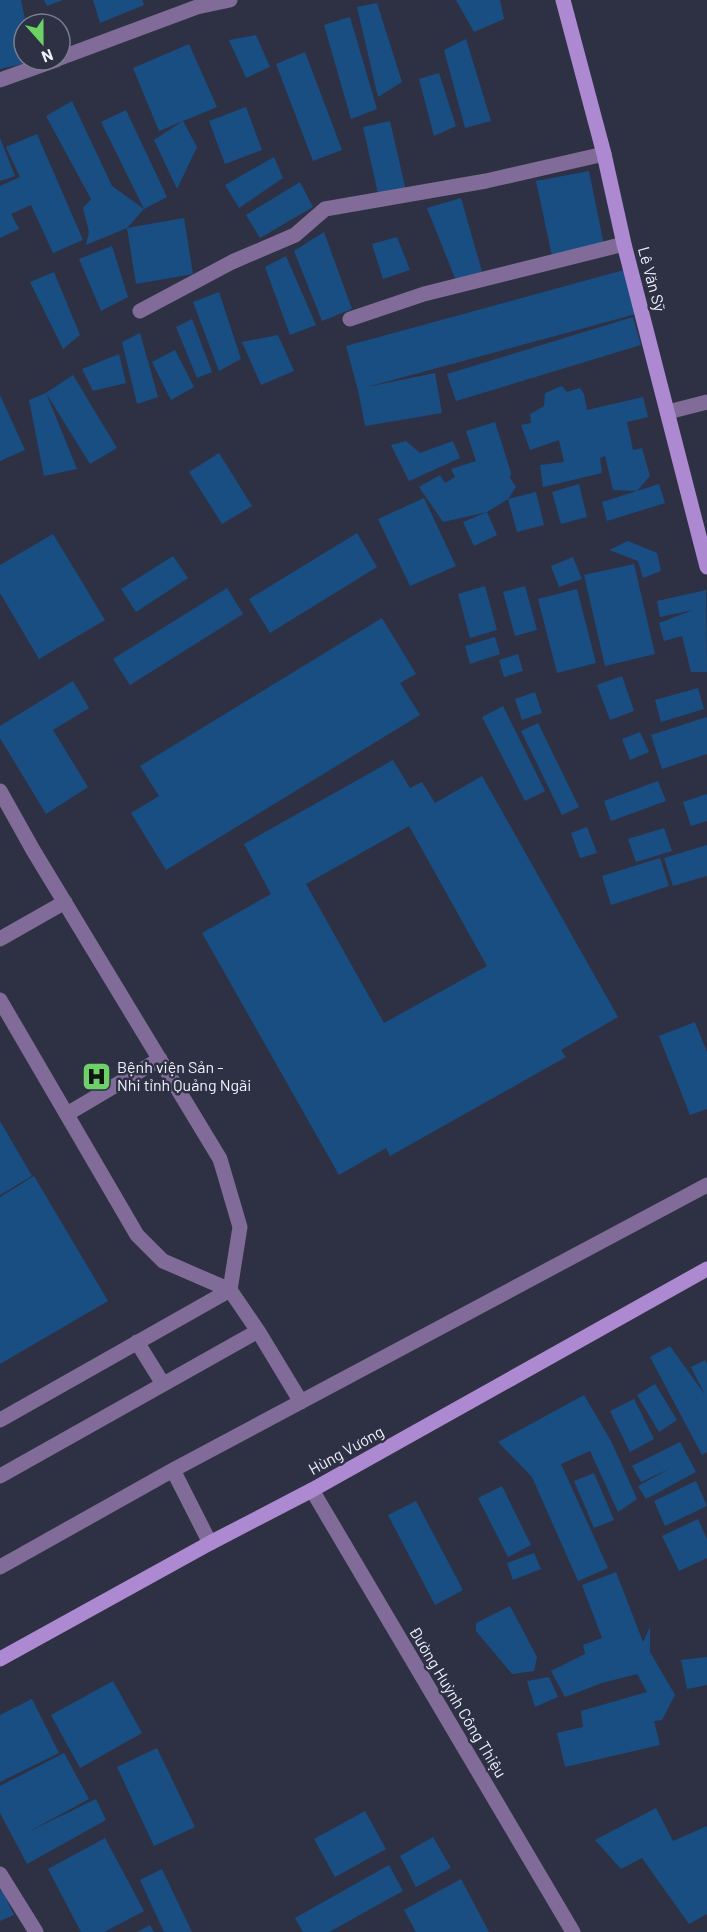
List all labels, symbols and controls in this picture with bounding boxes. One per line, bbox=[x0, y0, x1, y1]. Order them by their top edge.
north arrow bbox=[12, 12, 72, 72]
text: N bbox=[39, 46, 56, 67]
street label: Lê Văn Sỹ bbox=[635, 244, 670, 314]
place label: Bệnh viện Sản - Nhi tỉnh Quảng Ngãi bbox=[117, 1057, 251, 1094]
hospital icon: Bệnh viện Sản - Nhi tỉnh Quảng Ngãi bbox=[80, 1060, 112, 1092]
street label: Hùng Vương bbox=[305, 1421, 387, 1478]
street label: Đường Huỳnh Công Thiệu bbox=[406, 1623, 511, 1781]

